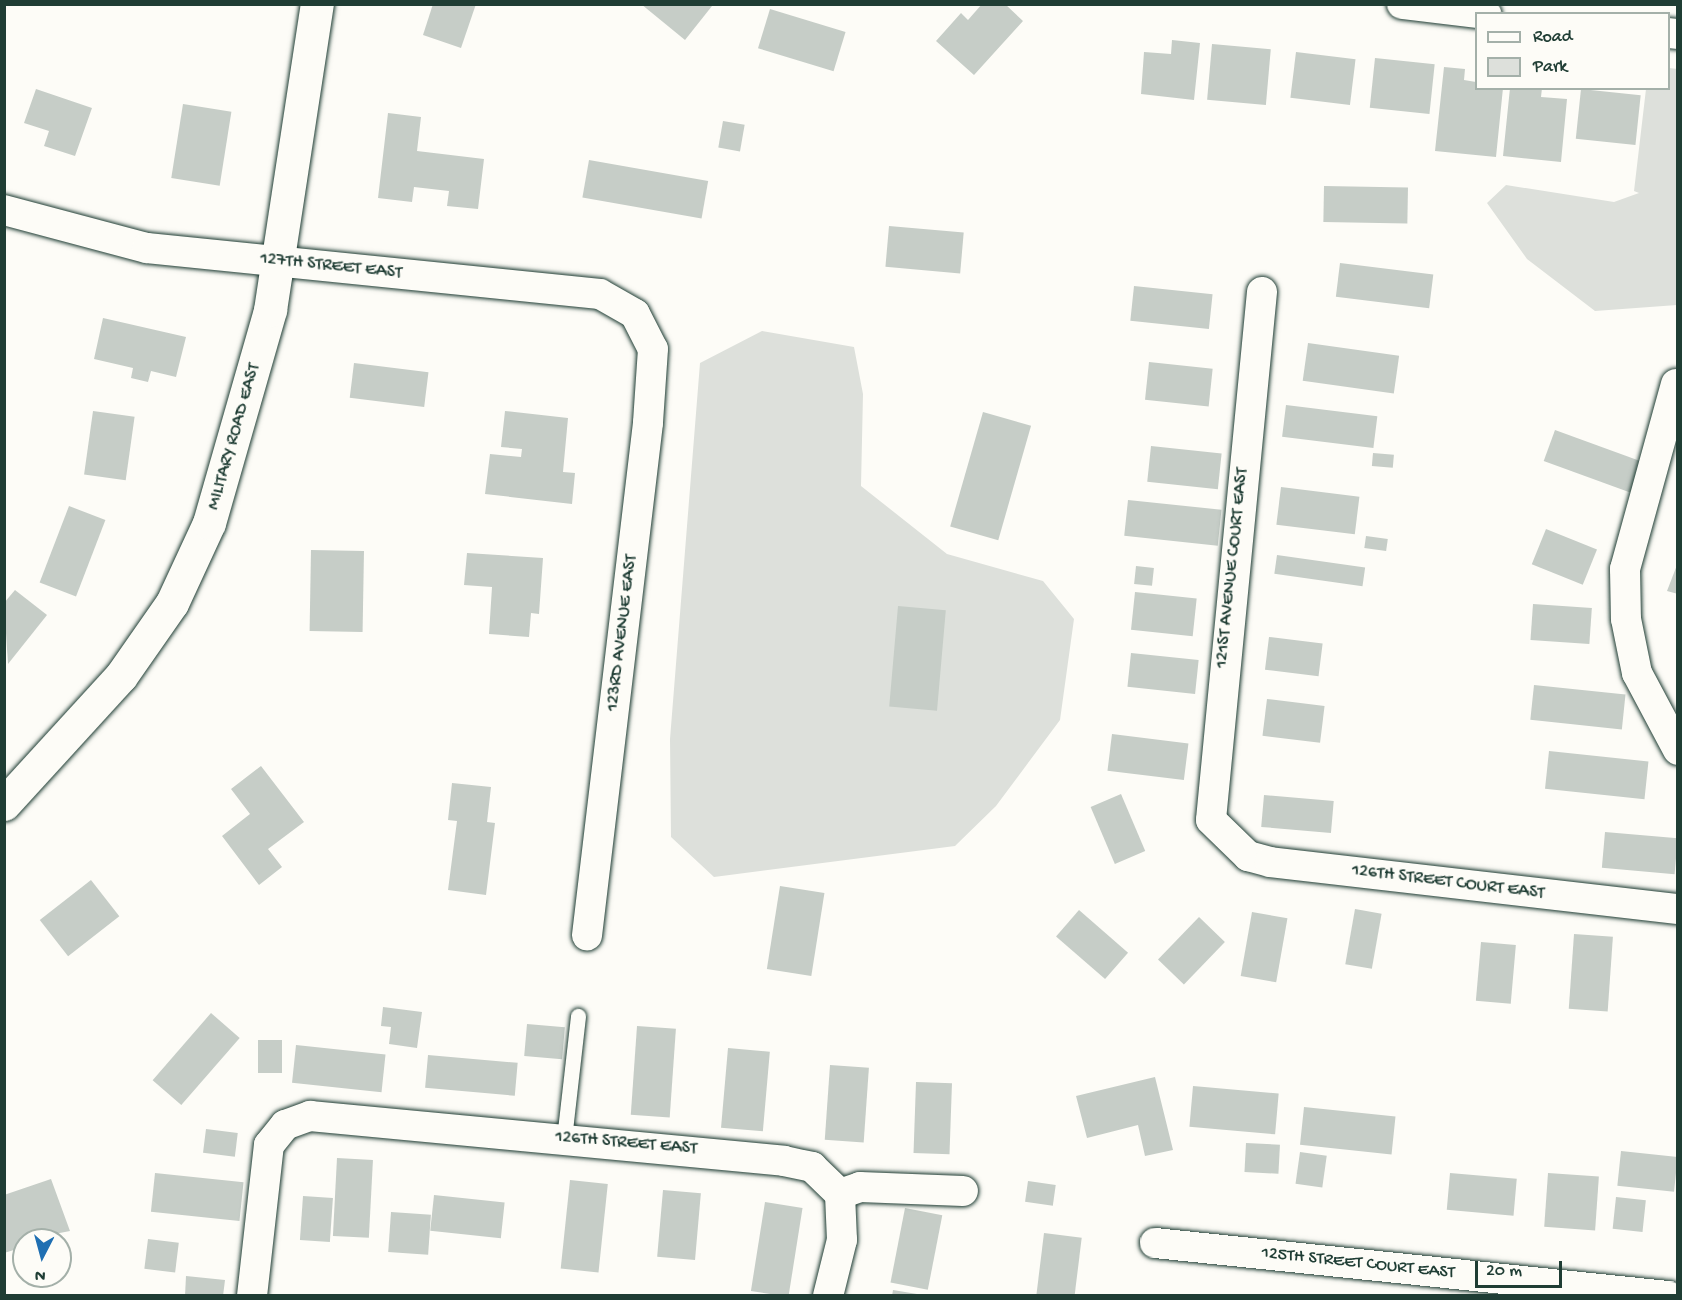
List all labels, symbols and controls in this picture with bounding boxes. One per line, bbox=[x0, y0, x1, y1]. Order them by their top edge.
legend bbox=[1475, 12, 1670, 90]
text: Road bbox=[1533, 27, 1572, 48]
text: Park bbox=[1533, 57, 1567, 78]
street label: 127TH STREET EAST bbox=[259, 249, 403, 285]
street label: MILITARY ROAD EAST bbox=[204, 361, 266, 513]
street label: 121ST AVENUE COURT EAST bbox=[1212, 467, 1254, 669]
street label: 123RD AVENUE EAST bbox=[603, 554, 643, 712]
street label: 126TH STREET COURT EAST bbox=[1351, 860, 1545, 906]
street label: 126TH STREET EAST bbox=[554, 1127, 698, 1161]
north arrow bbox=[12, 1228, 72, 1288]
street label: 125TH STREET COURT EAST bbox=[1260, 1243, 1456, 1285]
scale bar bbox=[1478, 1249, 1565, 1287]
text: 20 m bbox=[1486, 1261, 1522, 1282]
text: N bbox=[34, 1264, 46, 1284]

